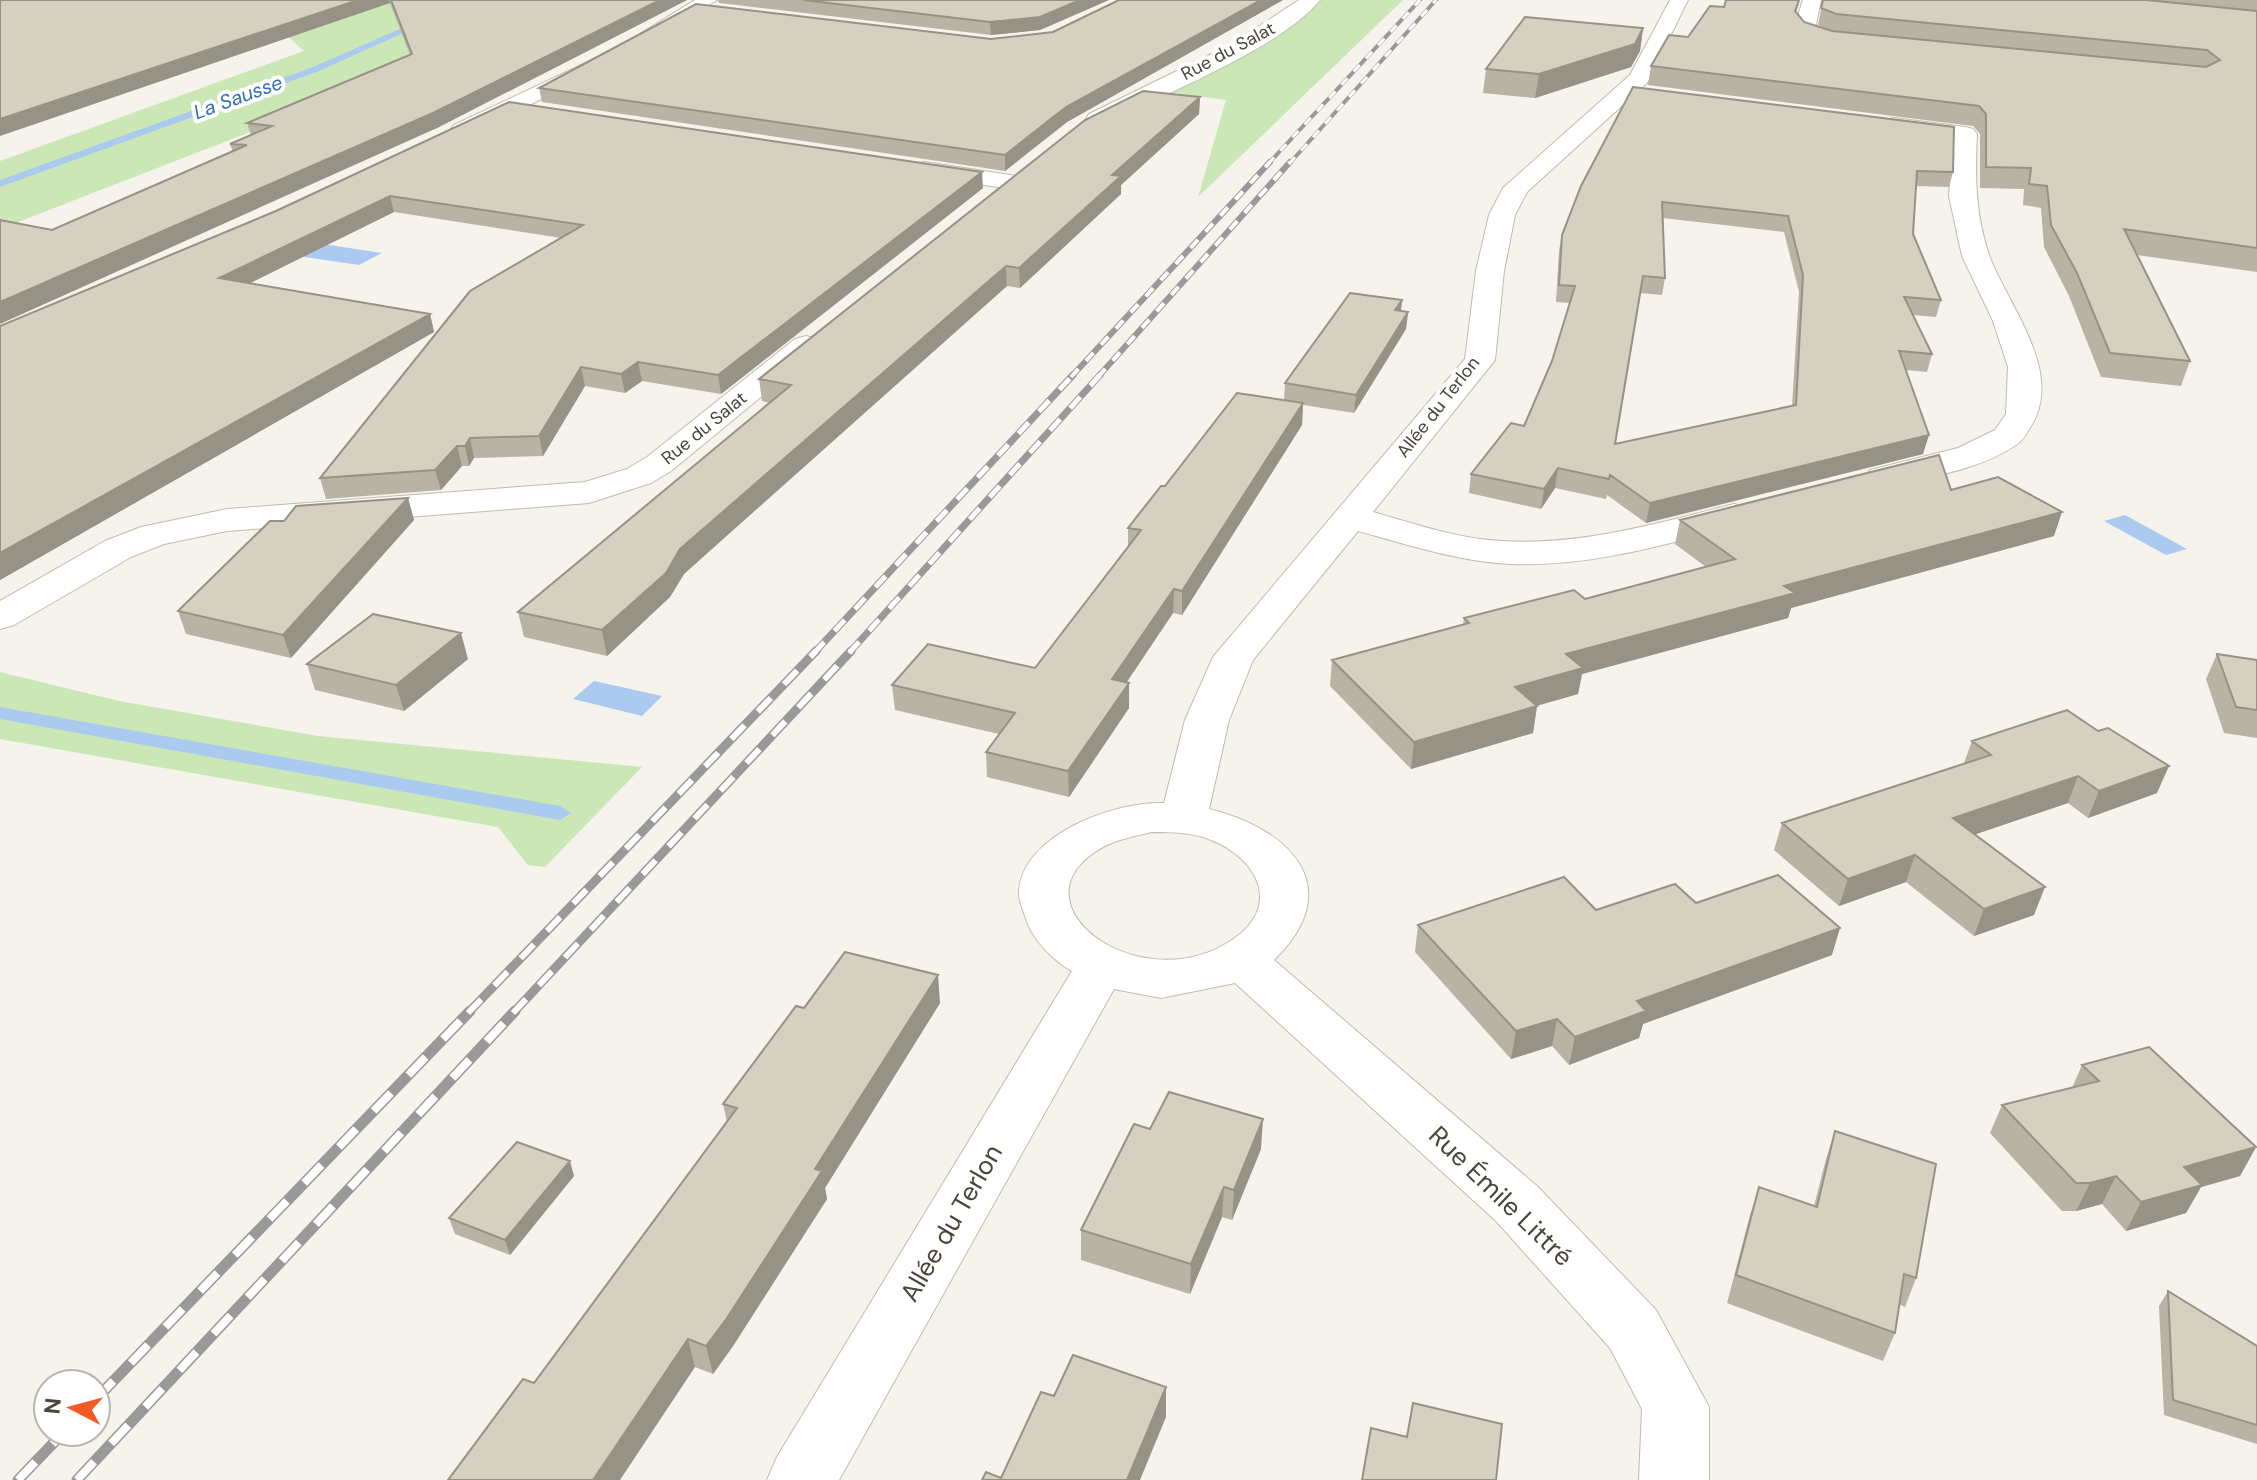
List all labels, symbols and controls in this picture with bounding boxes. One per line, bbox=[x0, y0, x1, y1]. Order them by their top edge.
street label: Rue du Salat bbox=[1177, 16, 1279, 86]
water label: La Sausse bbox=[190, 69, 286, 125]
street label: Allée du Terlon bbox=[1391, 352, 1485, 462]
street label: Rue du Salat bbox=[656, 386, 752, 470]
street label: Rue Émile Littré bbox=[1422, 1119, 1580, 1273]
street label: Allée du Terlon bbox=[892, 1138, 1010, 1308]
north arrow bbox=[32, 1368, 112, 1448]
text: N bbox=[37, 1396, 68, 1415]

